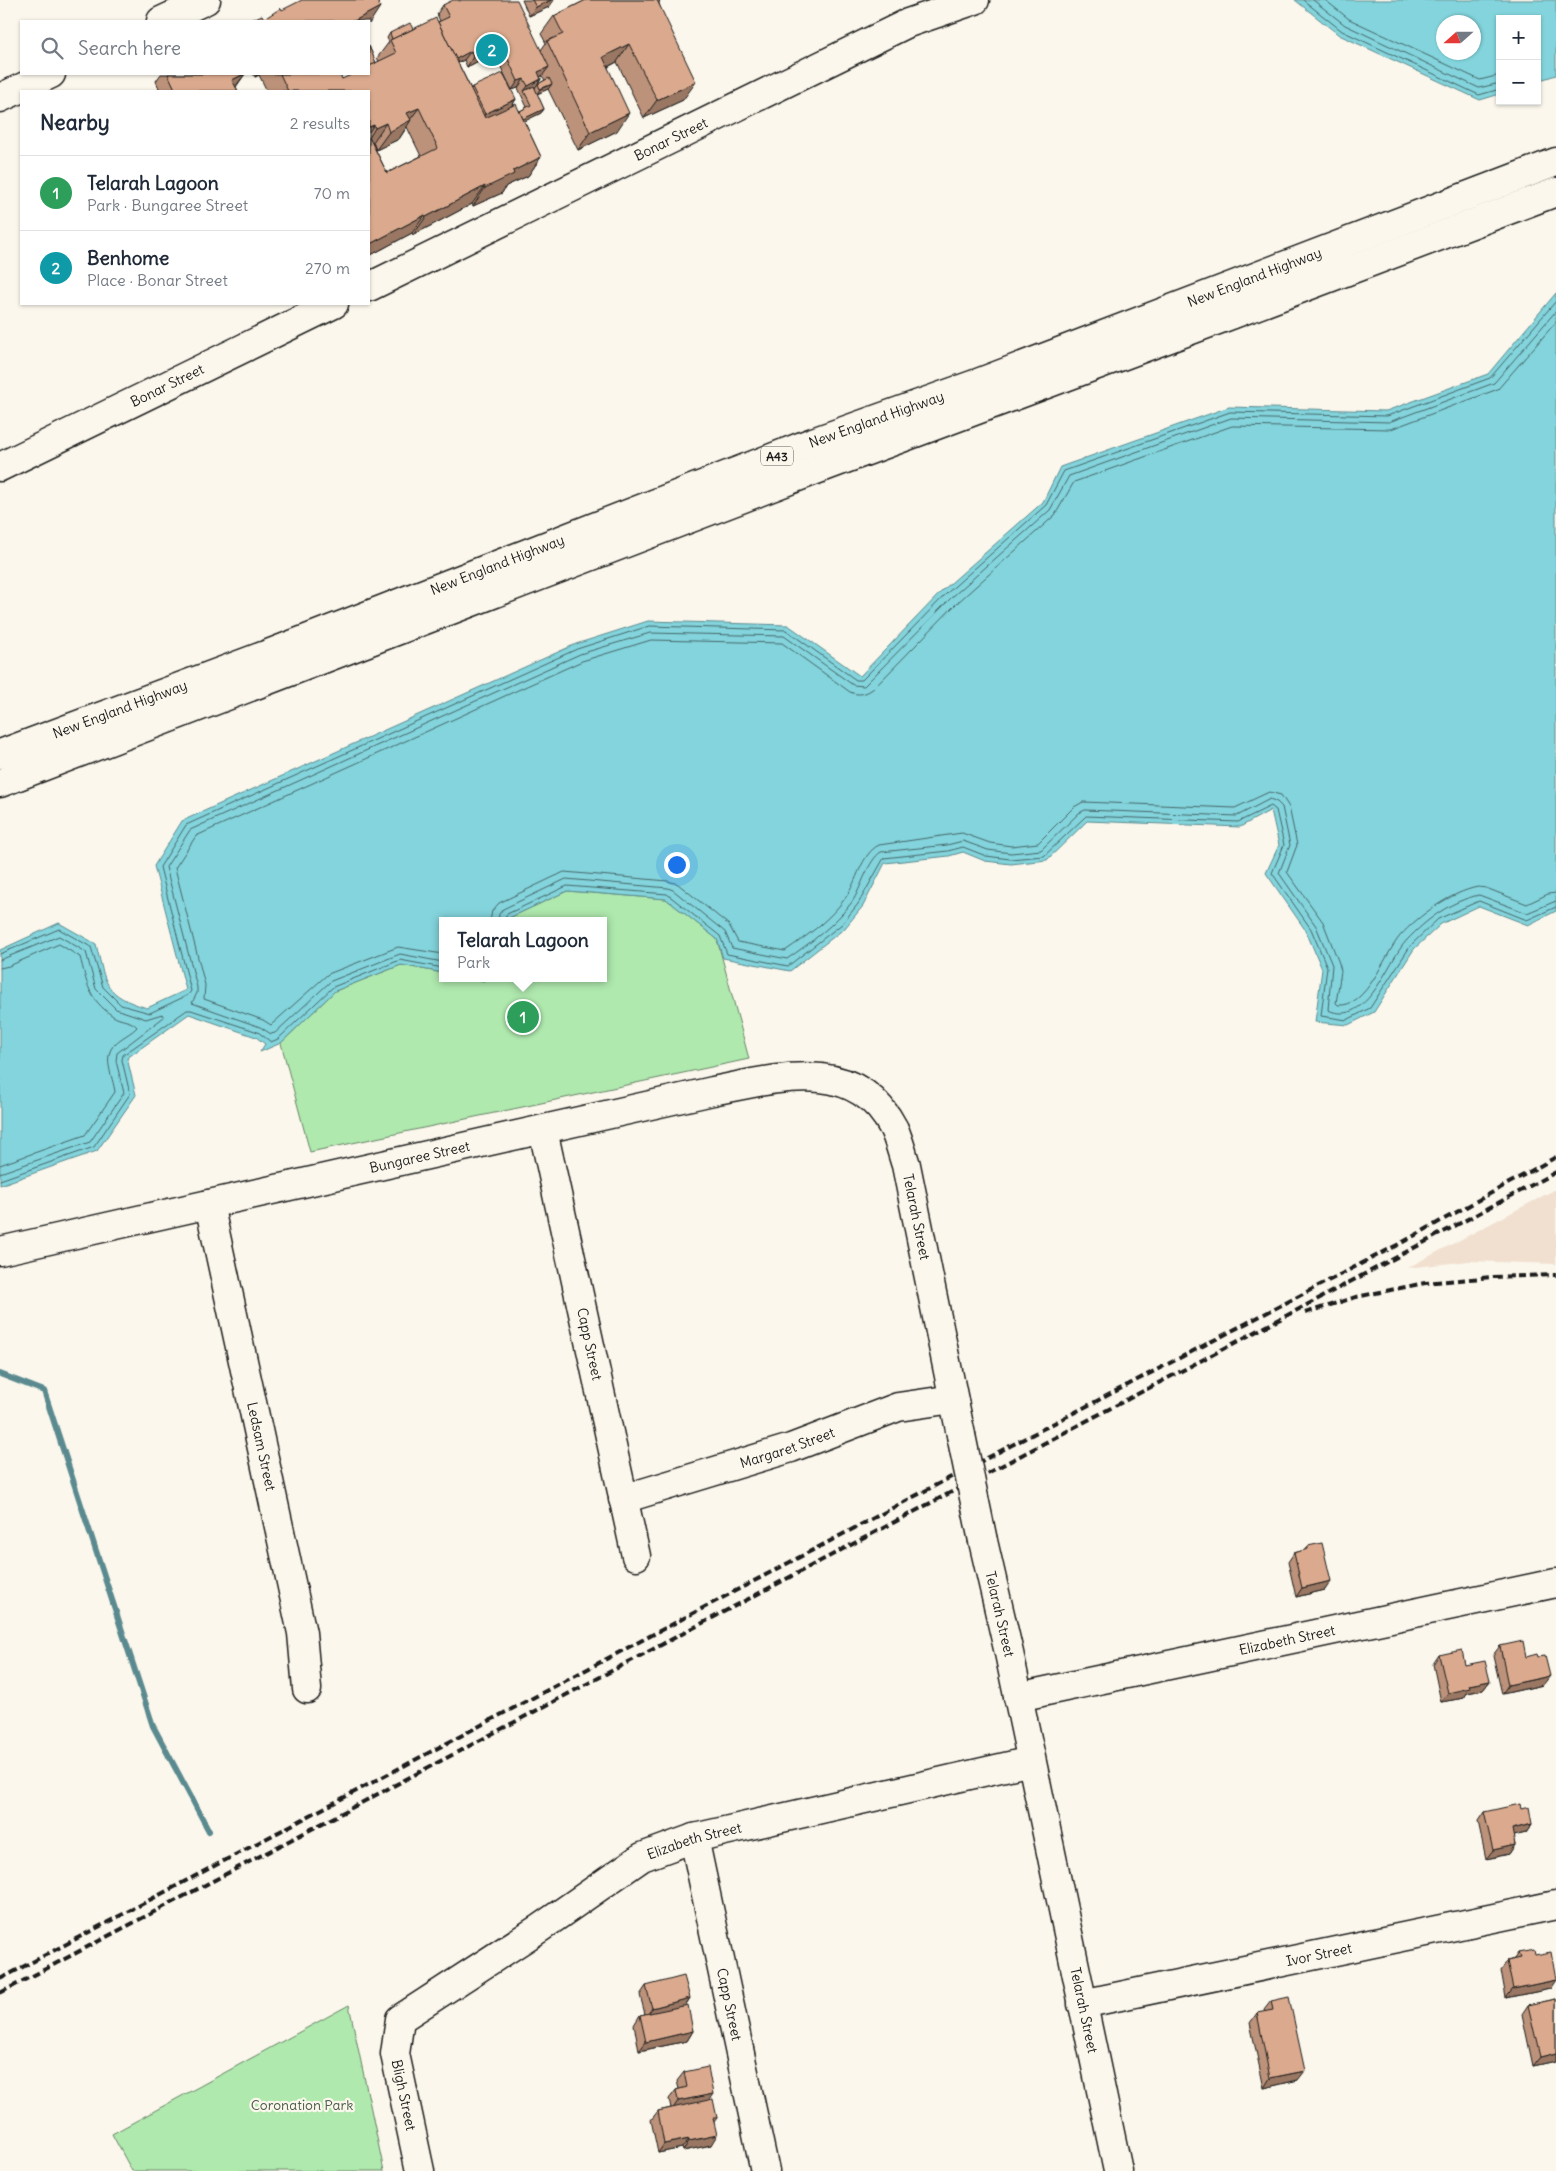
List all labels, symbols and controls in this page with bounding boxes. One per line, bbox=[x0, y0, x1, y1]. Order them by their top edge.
north arrow bbox=[1436, 15, 1481, 60]
map controls bbox=[1496, 15, 1541, 105]
button: + bbox=[1496, 15, 1541, 60]
search box bbox=[20, 20, 370, 75]
pin: 2 bbox=[476, 31, 508, 69]
icon: search bbox=[38, 34, 66, 62]
text: Search here bbox=[78, 36, 181, 60]
button: − bbox=[1496, 60, 1541, 105]
text: Nearby bbox=[40, 109, 110, 136]
text: 2 results bbox=[290, 113, 350, 133]
street label: Bonar Street bbox=[631, 113, 711, 165]
text: Telarah Lagoon bbox=[87, 171, 219, 195]
text: 1 bbox=[53, 183, 59, 203]
text: 70 m bbox=[314, 183, 350, 203]
text: Park · Bungaree Street bbox=[87, 195, 248, 215]
street label: New England Highway bbox=[1185, 243, 1324, 311]
text: Benhome bbox=[87, 246, 169, 270]
text: 2 bbox=[52, 258, 60, 278]
text: 270 m bbox=[305, 258, 350, 278]
text: Place · Bonar Street bbox=[87, 270, 228, 290]
street label: Bonar Street bbox=[127, 360, 207, 411]
street label: New England Highway bbox=[806, 387, 946, 452]
road number: A43 bbox=[761, 446, 793, 466]
street label: New England Highway bbox=[428, 531, 567, 599]
street label: New England Highway bbox=[50, 676, 190, 743]
your location bbox=[664, 852, 690, 878]
popup bbox=[439, 917, 607, 982]
text: Telarah Lagoon bbox=[457, 928, 589, 952]
text: Park bbox=[457, 952, 490, 972]
pin: 1 bbox=[507, 998, 539, 1036]
street label: Bungaree Street bbox=[368, 1137, 472, 1177]
street label: Telarah Street bbox=[899, 1172, 934, 1262]
street label: Capp Street bbox=[573, 1306, 606, 1382]
street label: Ledsam Street bbox=[243, 1400, 280, 1493]
street label: Margaret Street bbox=[738, 1423, 837, 1472]
street label: Telarah Street bbox=[981, 1569, 1019, 1659]
street label: Elizabeth Street bbox=[1237, 1621, 1337, 1659]
street label: Elizabeth Street bbox=[644, 1818, 743, 1863]
street label: Ivor Street bbox=[1284, 1939, 1354, 1970]
street label: Capp Street bbox=[713, 1966, 746, 2043]
street label: Telarah Street bbox=[1066, 1966, 1102, 2055]
street label: Bligh Street bbox=[388, 2058, 420, 2132]
park label: Coronation Park bbox=[251, 2096, 353, 2114]

